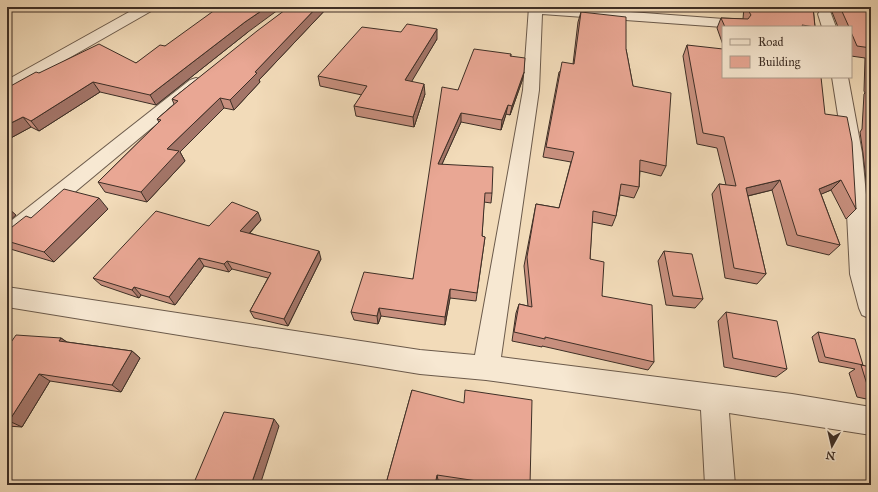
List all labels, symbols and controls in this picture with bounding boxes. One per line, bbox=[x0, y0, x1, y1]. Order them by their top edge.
legend bbox=[722, 26, 852, 78]
text: Road bbox=[758, 35, 784, 49]
text: Building bbox=[758, 55, 801, 70]
north arrow bbox=[812, 426, 852, 466]
text: N bbox=[824, 448, 836, 462]

